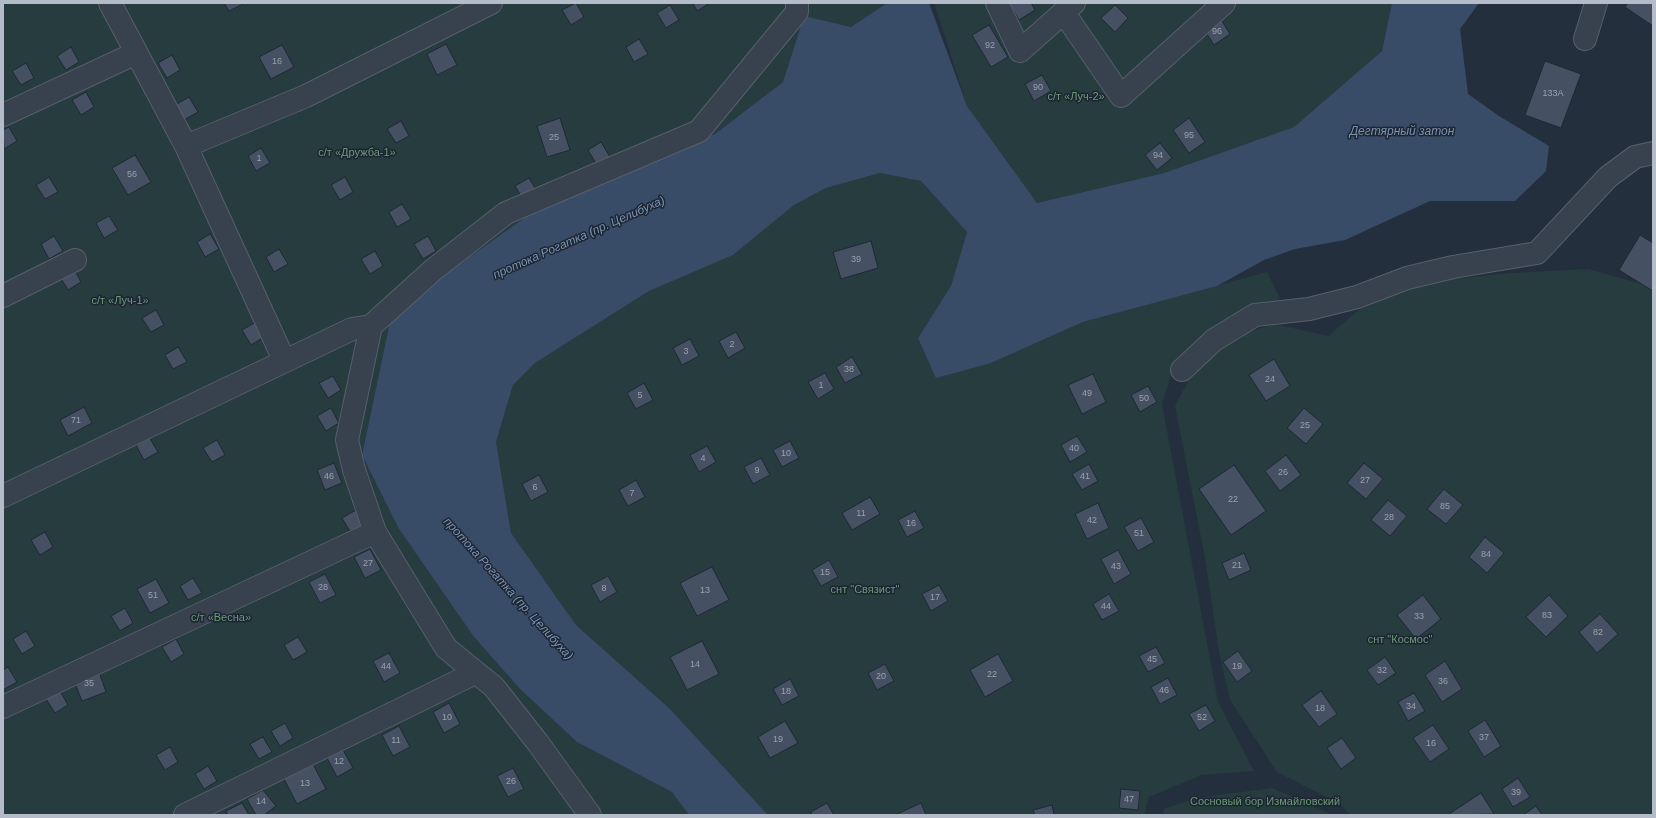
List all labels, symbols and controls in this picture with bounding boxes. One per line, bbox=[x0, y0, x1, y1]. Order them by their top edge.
house number: 96 bbox=[1212, 27, 1222, 37]
house number: 92 bbox=[985, 41, 995, 51]
house number: 16 bbox=[272, 57, 282, 67]
house number: 90 bbox=[1033, 83, 1043, 93]
house number: 133А bbox=[1542, 89, 1564, 99]
park label: с/т «Луч-2» bbox=[1047, 90, 1105, 104]
water label: Дегтярный затон bbox=[1350, 125, 1454, 139]
house number: 95 bbox=[1184, 131, 1194, 141]
house number: 25 bbox=[549, 133, 559, 143]
park label: с/т «Дружба-1» bbox=[318, 146, 396, 160]
house number: 94 bbox=[1153, 151, 1163, 161]
house number: 1 bbox=[256, 154, 262, 164]
house number: 56 bbox=[127, 170, 137, 180]
water label: протока Рогатка (пр. Целибуха) bbox=[491, 193, 667, 283]
house number: 39 bbox=[851, 255, 861, 265]
park label: с/т «Луч-1» bbox=[91, 294, 149, 308]
house number: 2 bbox=[729, 340, 735, 350]
house number: 3 bbox=[683, 347, 689, 357]
house number: 38 bbox=[844, 365, 854, 375]
house number: 24 bbox=[1265, 375, 1275, 385]
house number: 1 bbox=[818, 381, 824, 391]
house number: 49 bbox=[1082, 389, 1092, 399]
house number: 5 bbox=[637, 391, 643, 401]
house number: 50 bbox=[1139, 394, 1149, 404]
house number: 71 bbox=[71, 416, 81, 426]
house number: 25 bbox=[1300, 421, 1310, 431]
house number: 40 bbox=[1069, 444, 1079, 454]
house number: 10 bbox=[781, 449, 791, 459]
house number: 4 bbox=[700, 454, 706, 464]
house number: 9 bbox=[754, 466, 760, 476]
house number: 26 bbox=[1278, 468, 1288, 478]
house number: 46 bbox=[324, 472, 334, 482]
house number: 41 bbox=[1080, 472, 1090, 482]
house number: 27 bbox=[1360, 476, 1370, 486]
house number: 6 bbox=[532, 483, 538, 493]
house number: 7 bbox=[629, 489, 635, 499]
house number: 22 bbox=[1228, 495, 1238, 505]
house number: 85 bbox=[1440, 502, 1450, 512]
house number: 11 bbox=[856, 509, 866, 519]
house number: 28 bbox=[1384, 513, 1394, 523]
water label: протока Рогатка (пр. Целибуха) bbox=[440, 515, 576, 663]
house number: 42 bbox=[1087, 516, 1097, 526]
house number: 16 bbox=[906, 519, 916, 529]
house number: 51 bbox=[1134, 529, 1144, 539]
house number: 84 bbox=[1481, 550, 1491, 560]
house number: 27 bbox=[363, 559, 373, 569]
house number: 21 bbox=[1232, 561, 1242, 571]
house number: 43 bbox=[1111, 562, 1121, 572]
house number: 15 bbox=[820, 568, 830, 578]
house number: 28 bbox=[318, 583, 328, 593]
park label: снт "Связист" bbox=[831, 583, 899, 597]
house number: 8 bbox=[601, 584, 607, 594]
house number: 13 bbox=[700, 586, 710, 596]
house number: 51 bbox=[148, 591, 158, 601]
house number: 17 bbox=[930, 593, 940, 603]
house number: 44 bbox=[1101, 602, 1111, 612]
park label: с/т «Весна» bbox=[191, 611, 251, 625]
house number: 83 bbox=[1542, 611, 1552, 621]
house number: 33 bbox=[1414, 612, 1424, 622]
house number: 82 bbox=[1593, 628, 1603, 638]
park label: снт "Космос" bbox=[1368, 633, 1432, 647]
house number: 45 bbox=[1147, 655, 1157, 665]
house number: 14 bbox=[690, 660, 700, 670]
house number: 44 bbox=[381, 662, 391, 672]
house number: 19 bbox=[1232, 662, 1242, 672]
house number: 32 bbox=[1377, 666, 1387, 676]
house number: 22 bbox=[987, 670, 997, 680]
house number: 20 bbox=[876, 672, 886, 682]
house number: 36 bbox=[1438, 677, 1448, 687]
house number: 35 bbox=[84, 679, 94, 689]
house number: 46 bbox=[1159, 686, 1169, 696]
house number: 18 bbox=[781, 687, 791, 697]
house number: 34 bbox=[1406, 702, 1416, 712]
house number: 18 bbox=[1315, 704, 1325, 714]
house number: 10 bbox=[442, 713, 452, 723]
house number: 52 bbox=[1197, 713, 1207, 723]
house number: 37 bbox=[1479, 733, 1489, 743]
house number: 19 bbox=[773, 735, 783, 745]
house number: 11 bbox=[391, 736, 401, 746]
house number: 16 bbox=[1426, 739, 1436, 749]
house number: 12 bbox=[334, 757, 344, 767]
house number: 26 bbox=[506, 777, 516, 787]
house number: 13 bbox=[300, 779, 310, 789]
house number: 39 bbox=[1511, 788, 1521, 798]
house number: 47 bbox=[1124, 795, 1134, 805]
park label: Сосновый бор Измайловский bbox=[1190, 795, 1340, 809]
house number: 14 bbox=[256, 797, 266, 807]

